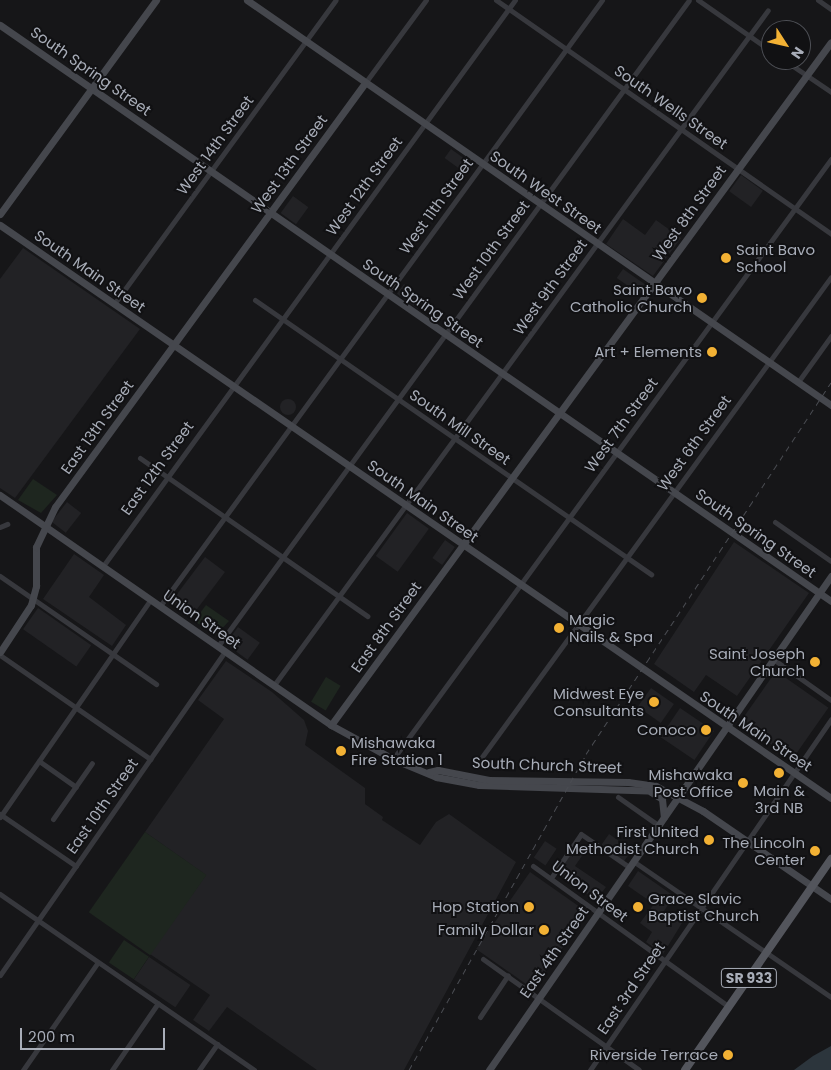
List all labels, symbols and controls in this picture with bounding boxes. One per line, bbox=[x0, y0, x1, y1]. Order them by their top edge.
north arrow bbox=[761, 20, 811, 70]
street label: South Spring Street bbox=[27, 23, 155, 119]
text: N bbox=[786, 43, 809, 63]
street label: South Wells Street bbox=[611, 61, 731, 153]
street label: West 14th Street bbox=[173, 92, 257, 198]
street label: West 13th Street bbox=[247, 111, 331, 217]
street label: West 12th Street bbox=[322, 133, 406, 239]
street label: South West Street bbox=[487, 147, 605, 237]
street label: West 11th Street bbox=[395, 155, 477, 257]
street label: West 8th Street bbox=[648, 162, 730, 264]
street label: West 10th Street bbox=[449, 197, 533, 303]
street label: South Main Street bbox=[31, 226, 149, 316]
street label: West 9th Street bbox=[509, 236, 591, 338]
place label: Saint Bavo School bbox=[736, 240, 815, 275]
marker: Saint Bavo School bbox=[720, 252, 732, 264]
street label: South Spring Street bbox=[359, 255, 487, 351]
place label: Saint Bavo Catholic Church bbox=[570, 280, 692, 315]
marker: Saint Bavo Catholic Church bbox=[696, 292, 708, 304]
place label: Art + Elements bbox=[594, 343, 702, 361]
marker: Art + Elements bbox=[706, 346, 718, 358]
street label: West 7th Street bbox=[581, 374, 661, 476]
street label: East 13th Street bbox=[57, 377, 137, 477]
street label: South Mill Street bbox=[406, 386, 514, 468]
street label: West 6th Street bbox=[653, 392, 735, 494]
street label: East 12th Street bbox=[117, 418, 197, 518]
street label: South Main Street bbox=[364, 456, 482, 546]
street label: South Spring Street bbox=[692, 485, 820, 581]
street label: East 8th Street bbox=[347, 578, 425, 676]
street label: Union Street bbox=[160, 586, 244, 652]
place label: Magic Nails & Spa bbox=[569, 610, 653, 645]
marker: Magic Nails & Spa bbox=[553, 622, 565, 634]
place label: Saint Joseph Church bbox=[709, 644, 805, 679]
marker: Saint Joseph Church bbox=[809, 656, 821, 668]
place label: Midwest Eye Consultants bbox=[553, 684, 644, 719]
street label: South Main Street bbox=[697, 687, 815, 775]
marker: Midwest Eye Consultants bbox=[648, 696, 660, 708]
place label: Conoco bbox=[637, 721, 696, 739]
marker: Conoco bbox=[700, 724, 712, 736]
place label: Mishawaka Fire Station 1 bbox=[351, 733, 443, 768]
marker: Mishawaka Fire Station 1 bbox=[335, 745, 347, 757]
street label: South Church Street bbox=[472, 753, 622, 777]
street label: East 10th Street bbox=[62, 755, 142, 857]
place label: Mishawaka Post Office bbox=[649, 765, 733, 800]
marker: Main & 3rd NB bbox=[773, 767, 785, 779]
marker: Mishawaka Post Office bbox=[737, 777, 749, 789]
place label: Main & 3rd NB bbox=[753, 781, 805, 816]
place label: First United Methodist Church bbox=[566, 822, 699, 857]
place label: The Lincoln Center bbox=[722, 833, 805, 868]
marker: First United Methodist Church bbox=[703, 834, 715, 846]
marker: The Lincoln Center bbox=[809, 845, 821, 857]
street label: Union Street bbox=[548, 857, 632, 925]
place label: Grace Slavic Baptist Church bbox=[648, 889, 759, 924]
place label: Hop Station bbox=[432, 898, 519, 916]
marker: Hop Station bbox=[523, 901, 535, 913]
marker: Grace Slavic Baptist Church bbox=[632, 901, 644, 913]
street label: East 4th Street bbox=[516, 903, 592, 1001]
place label: Family Dollar bbox=[438, 921, 534, 939]
marker: Family Dollar bbox=[538, 924, 550, 936]
street label: East 3rd Street bbox=[593, 938, 669, 1038]
road number: SR 933 bbox=[720, 966, 778, 990]
scale bar bbox=[22, 1018, 168, 1050]
text: 200 m bbox=[28, 1026, 75, 1047]
place label: Riverside Terrace bbox=[590, 1046, 718, 1064]
marker: Riverside Terrace bbox=[722, 1049, 734, 1061]

